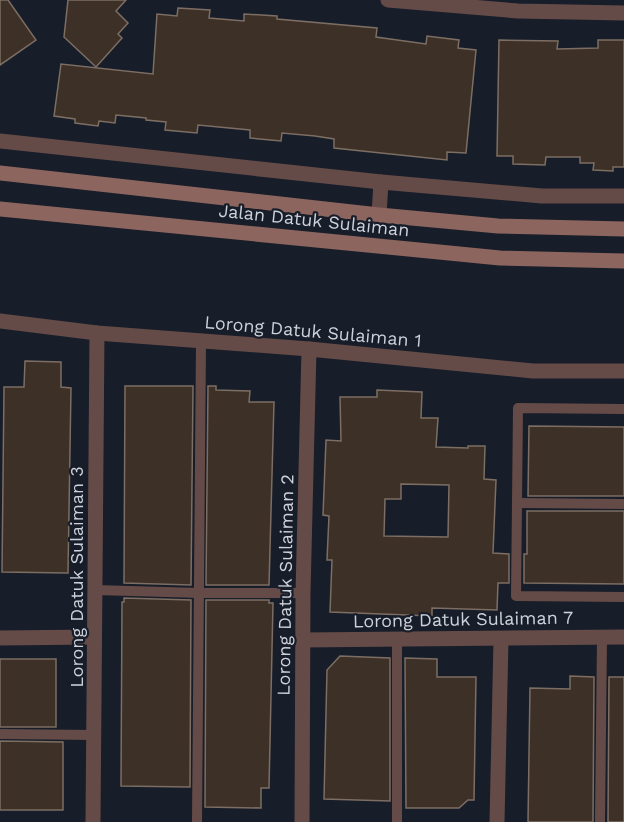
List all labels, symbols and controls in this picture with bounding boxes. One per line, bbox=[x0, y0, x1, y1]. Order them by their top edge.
street label: Jalan Datuk Sulaiman bbox=[217, 200, 411, 240]
street label: Lorong Datuk Sulaiman 1 bbox=[204, 311, 422, 351]
street label: Lorong Datuk Sulaiman 3 bbox=[66, 466, 87, 688]
street label: Lorong Datuk Sulaiman 2 bbox=[273, 474, 297, 696]
street label: Lorong Datuk Sulaiman 7 bbox=[353, 607, 573, 631]

